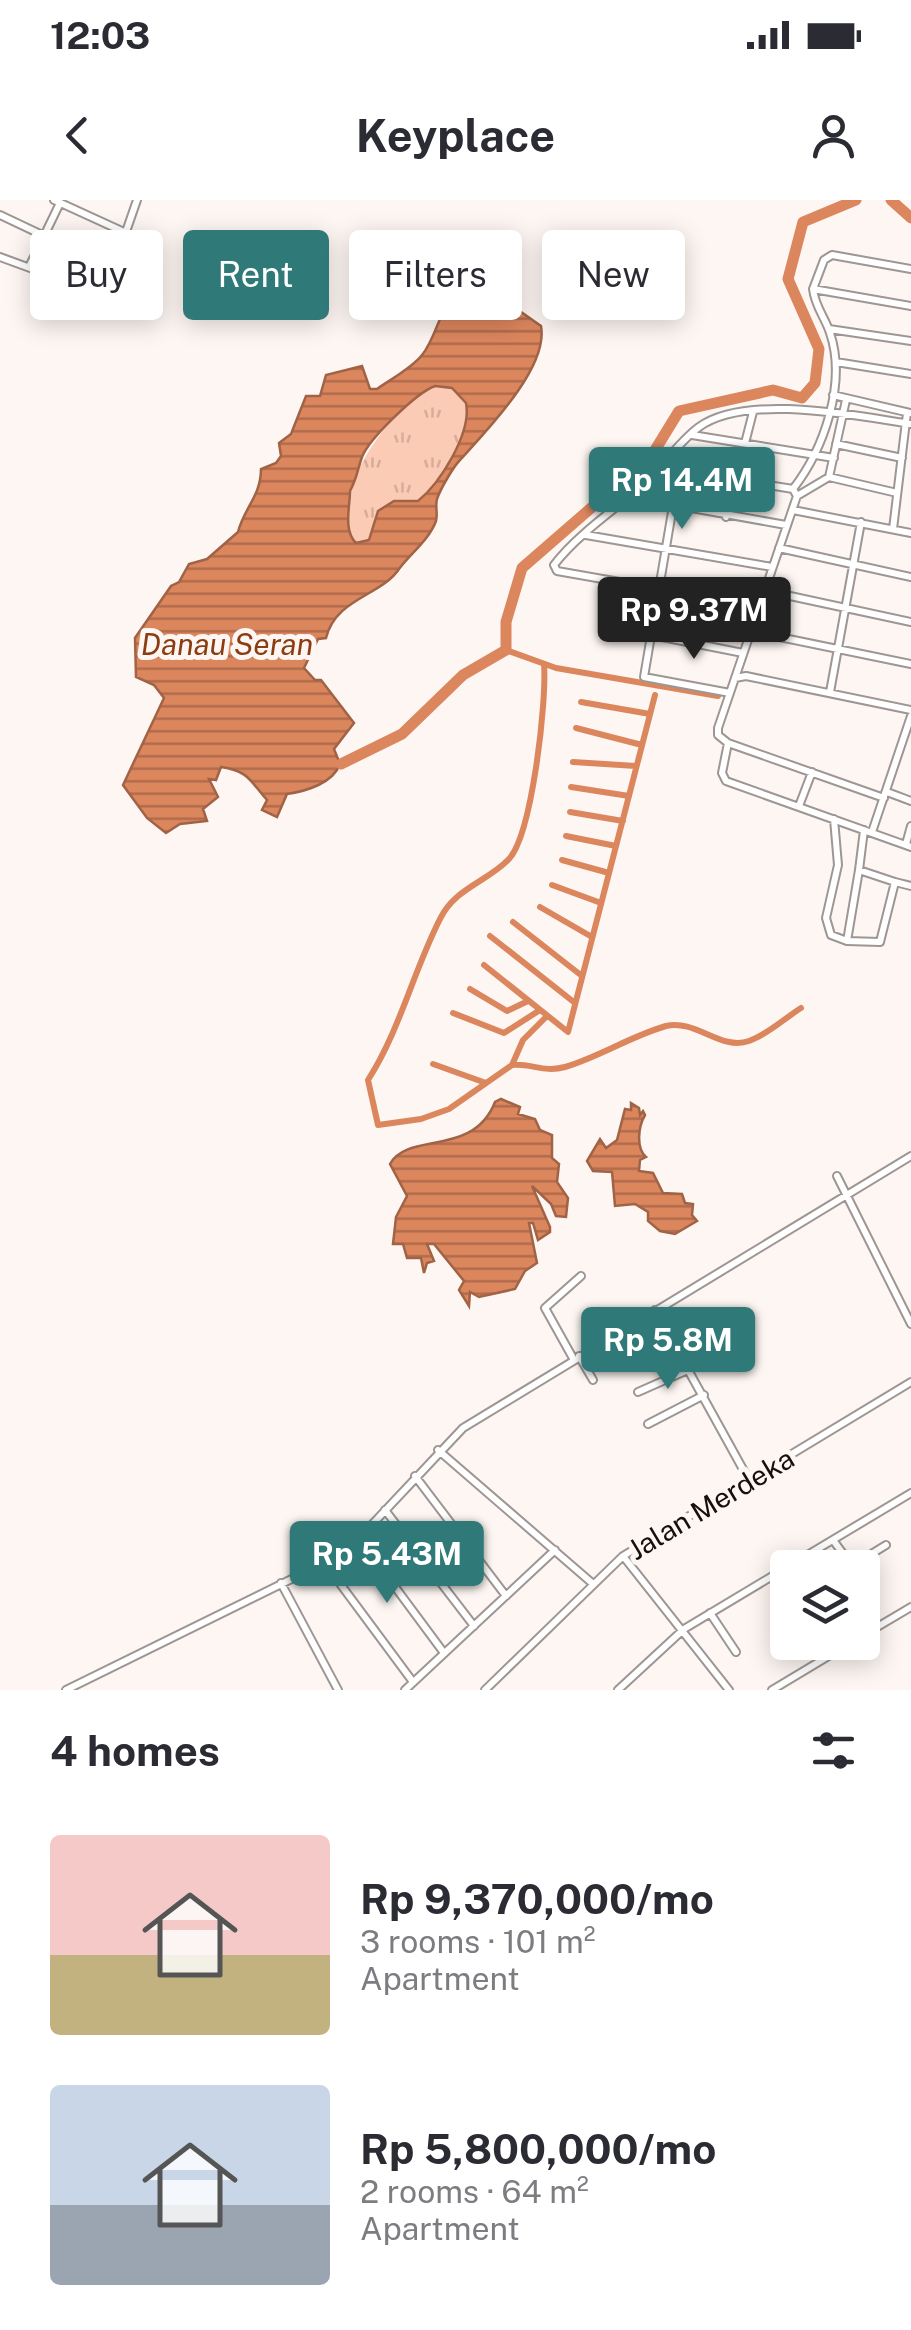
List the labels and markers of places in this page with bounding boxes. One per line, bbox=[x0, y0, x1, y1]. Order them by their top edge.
pin: Rp 14.4M bbox=[579, 447, 785, 532]
pin: Rp 9.37M bbox=[591, 577, 797, 662]
pin: Rp 5.8M bbox=[576, 1307, 760, 1392]
pin: Rp 5.43M bbox=[284, 1521, 490, 1606]

